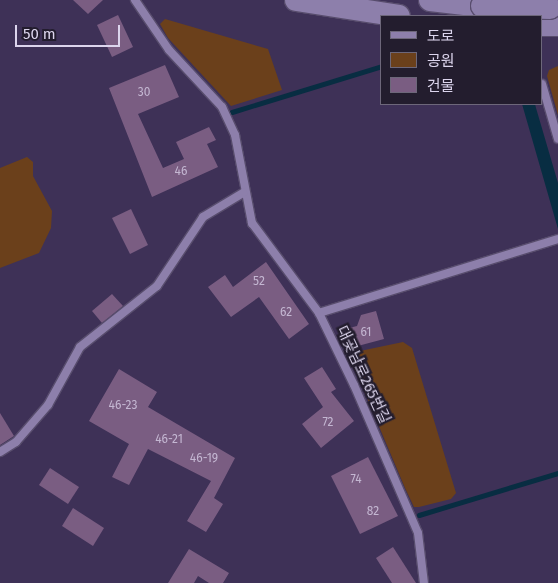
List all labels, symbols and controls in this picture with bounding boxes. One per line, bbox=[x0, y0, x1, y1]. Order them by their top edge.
scale bar bbox=[18, 15, 122, 47]
legend bbox=[380, 15, 543, 105]
text: 50 m bbox=[23, 25, 56, 43]
text: 도로 bbox=[427, 27, 455, 45]
text: 공원 bbox=[427, 52, 455, 70]
text: 건물 bbox=[427, 77, 455, 95]
house number: 30 bbox=[138, 86, 150, 100]
house number: 46 bbox=[175, 165, 187, 179]
house number: 52 bbox=[253, 275, 265, 289]
house number: 62 bbox=[280, 306, 292, 320]
street label: 대곶남로265번길 bbox=[333, 323, 393, 427]
house number: 61 bbox=[360, 326, 372, 340]
house number: 46-23 bbox=[109, 399, 137, 413]
house number: 72 bbox=[322, 416, 334, 430]
house number: 46-21 bbox=[155, 433, 183, 447]
house number: 46-19 bbox=[190, 452, 218, 466]
house number: 74 bbox=[350, 473, 362, 487]
house number: 82 bbox=[367, 505, 379, 519]

